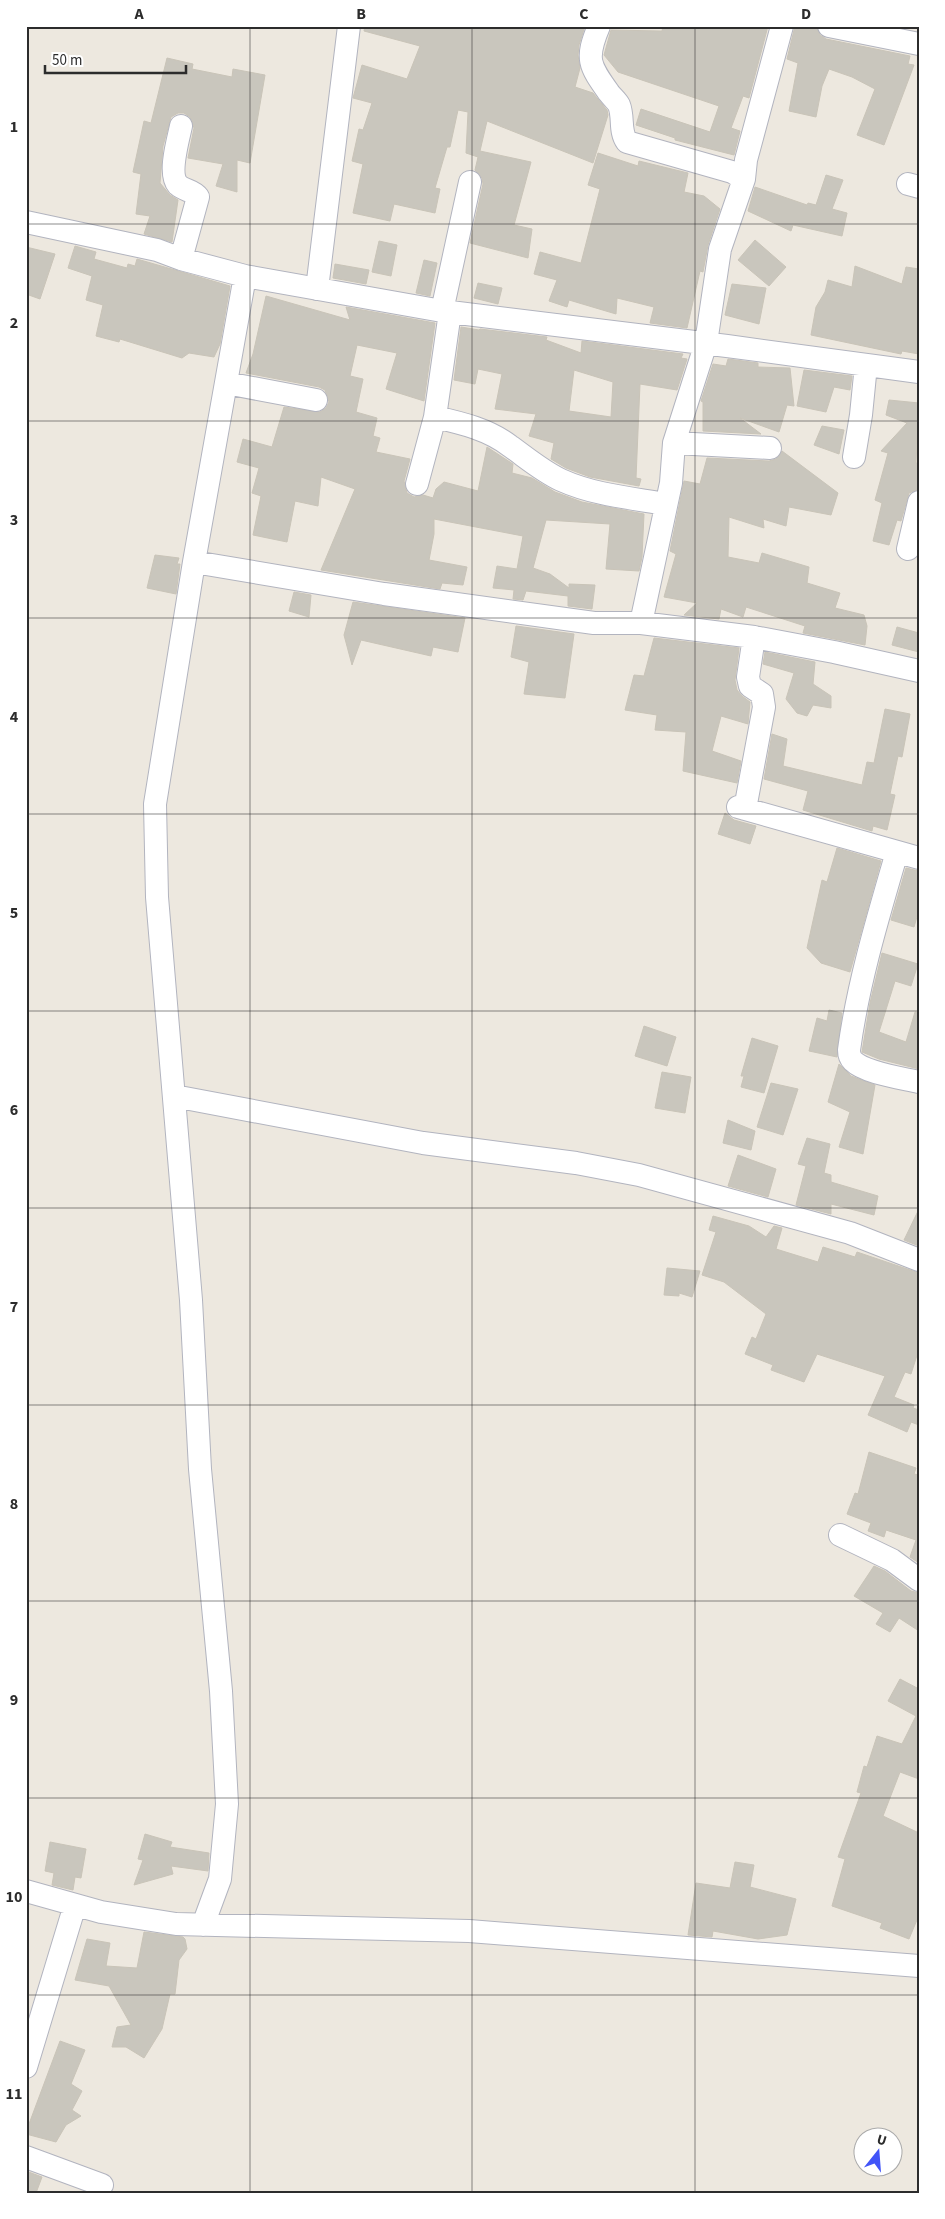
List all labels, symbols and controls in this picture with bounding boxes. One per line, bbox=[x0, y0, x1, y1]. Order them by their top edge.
text: A bbox=[133, 3, 144, 25]
text: B bbox=[356, 3, 366, 25]
text: C bbox=[579, 3, 589, 25]
text: D bbox=[801, 3, 811, 25]
scale bar bbox=[45, 42, 186, 74]
text: 50 m bbox=[52, 50, 82, 71]
text: 1 bbox=[10, 116, 18, 138]
text: 2 bbox=[10, 312, 18, 334]
text: 3 bbox=[10, 509, 18, 531]
text: 4 bbox=[10, 706, 19, 728]
text: 5 bbox=[10, 902, 18, 924]
text: 6 bbox=[10, 1099, 18, 1121]
text: 7 bbox=[10, 1296, 18, 1318]
text: 8 bbox=[10, 1493, 18, 1515]
text: 9 bbox=[10, 1689, 18, 1711]
text: 10 bbox=[6, 1886, 22, 1908]
text: 11 bbox=[6, 2083, 22, 2105]
north arrow bbox=[852, 2126, 902, 2176]
text: U bbox=[874, 2130, 889, 2151]

